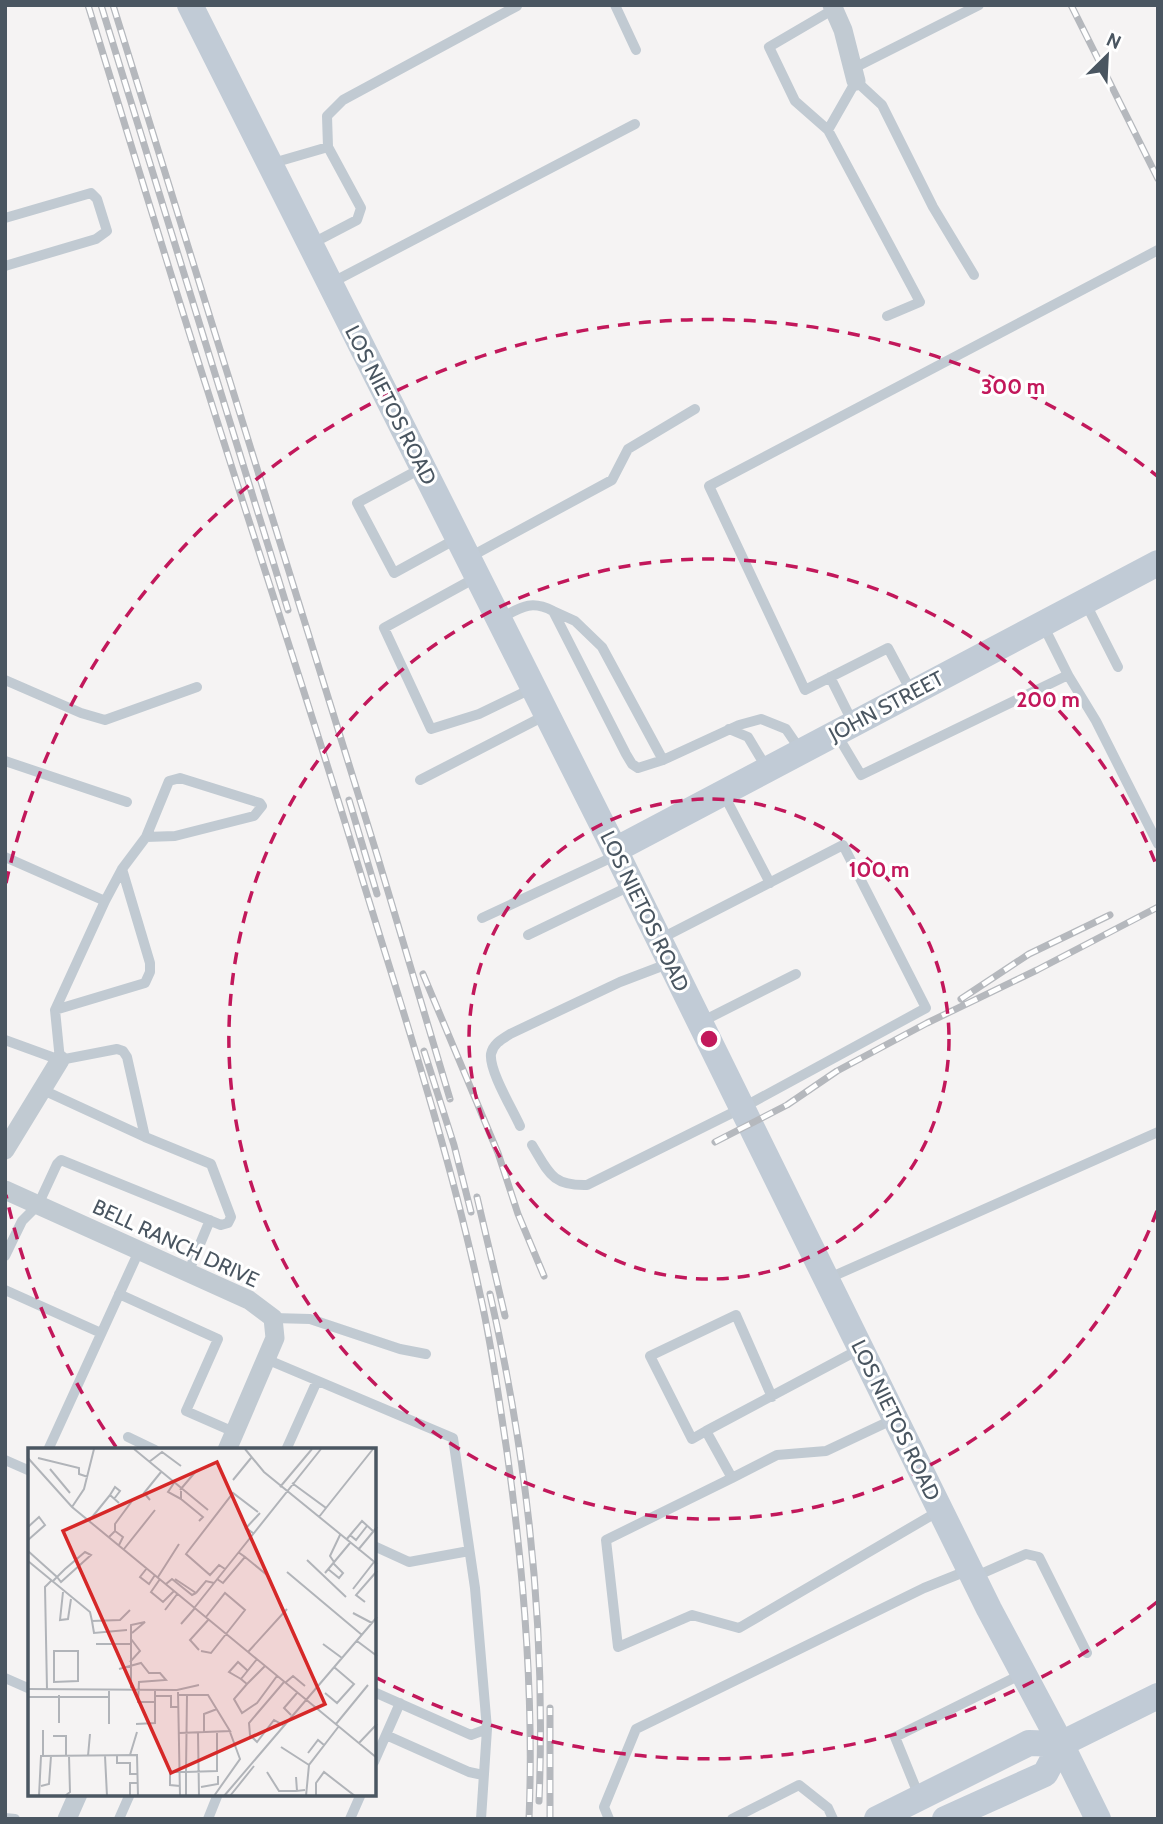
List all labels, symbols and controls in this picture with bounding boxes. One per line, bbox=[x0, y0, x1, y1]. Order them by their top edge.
north arrow bbox=[1072, 21, 1142, 91]
text: N bbox=[1103, 28, 1125, 54]
street label: LOS NIETOS ROAD bbox=[340, 321, 442, 489]
text: 300 m bbox=[981, 374, 1045, 399]
street label: JOHN STREET bbox=[823, 665, 948, 747]
text: 200 m bbox=[1016, 687, 1080, 712]
street label: LOS NIETOS ROAD bbox=[595, 827, 695, 995]
text: 100 m bbox=[849, 857, 909, 882]
centre of rings bbox=[697, 1027, 721, 1051]
street label: BELL RANCH DRIVE bbox=[89, 1194, 263, 1292]
street label: LOS NIETOS ROAD bbox=[846, 1336, 946, 1504]
inset map bbox=[28, 1448, 376, 1796]

